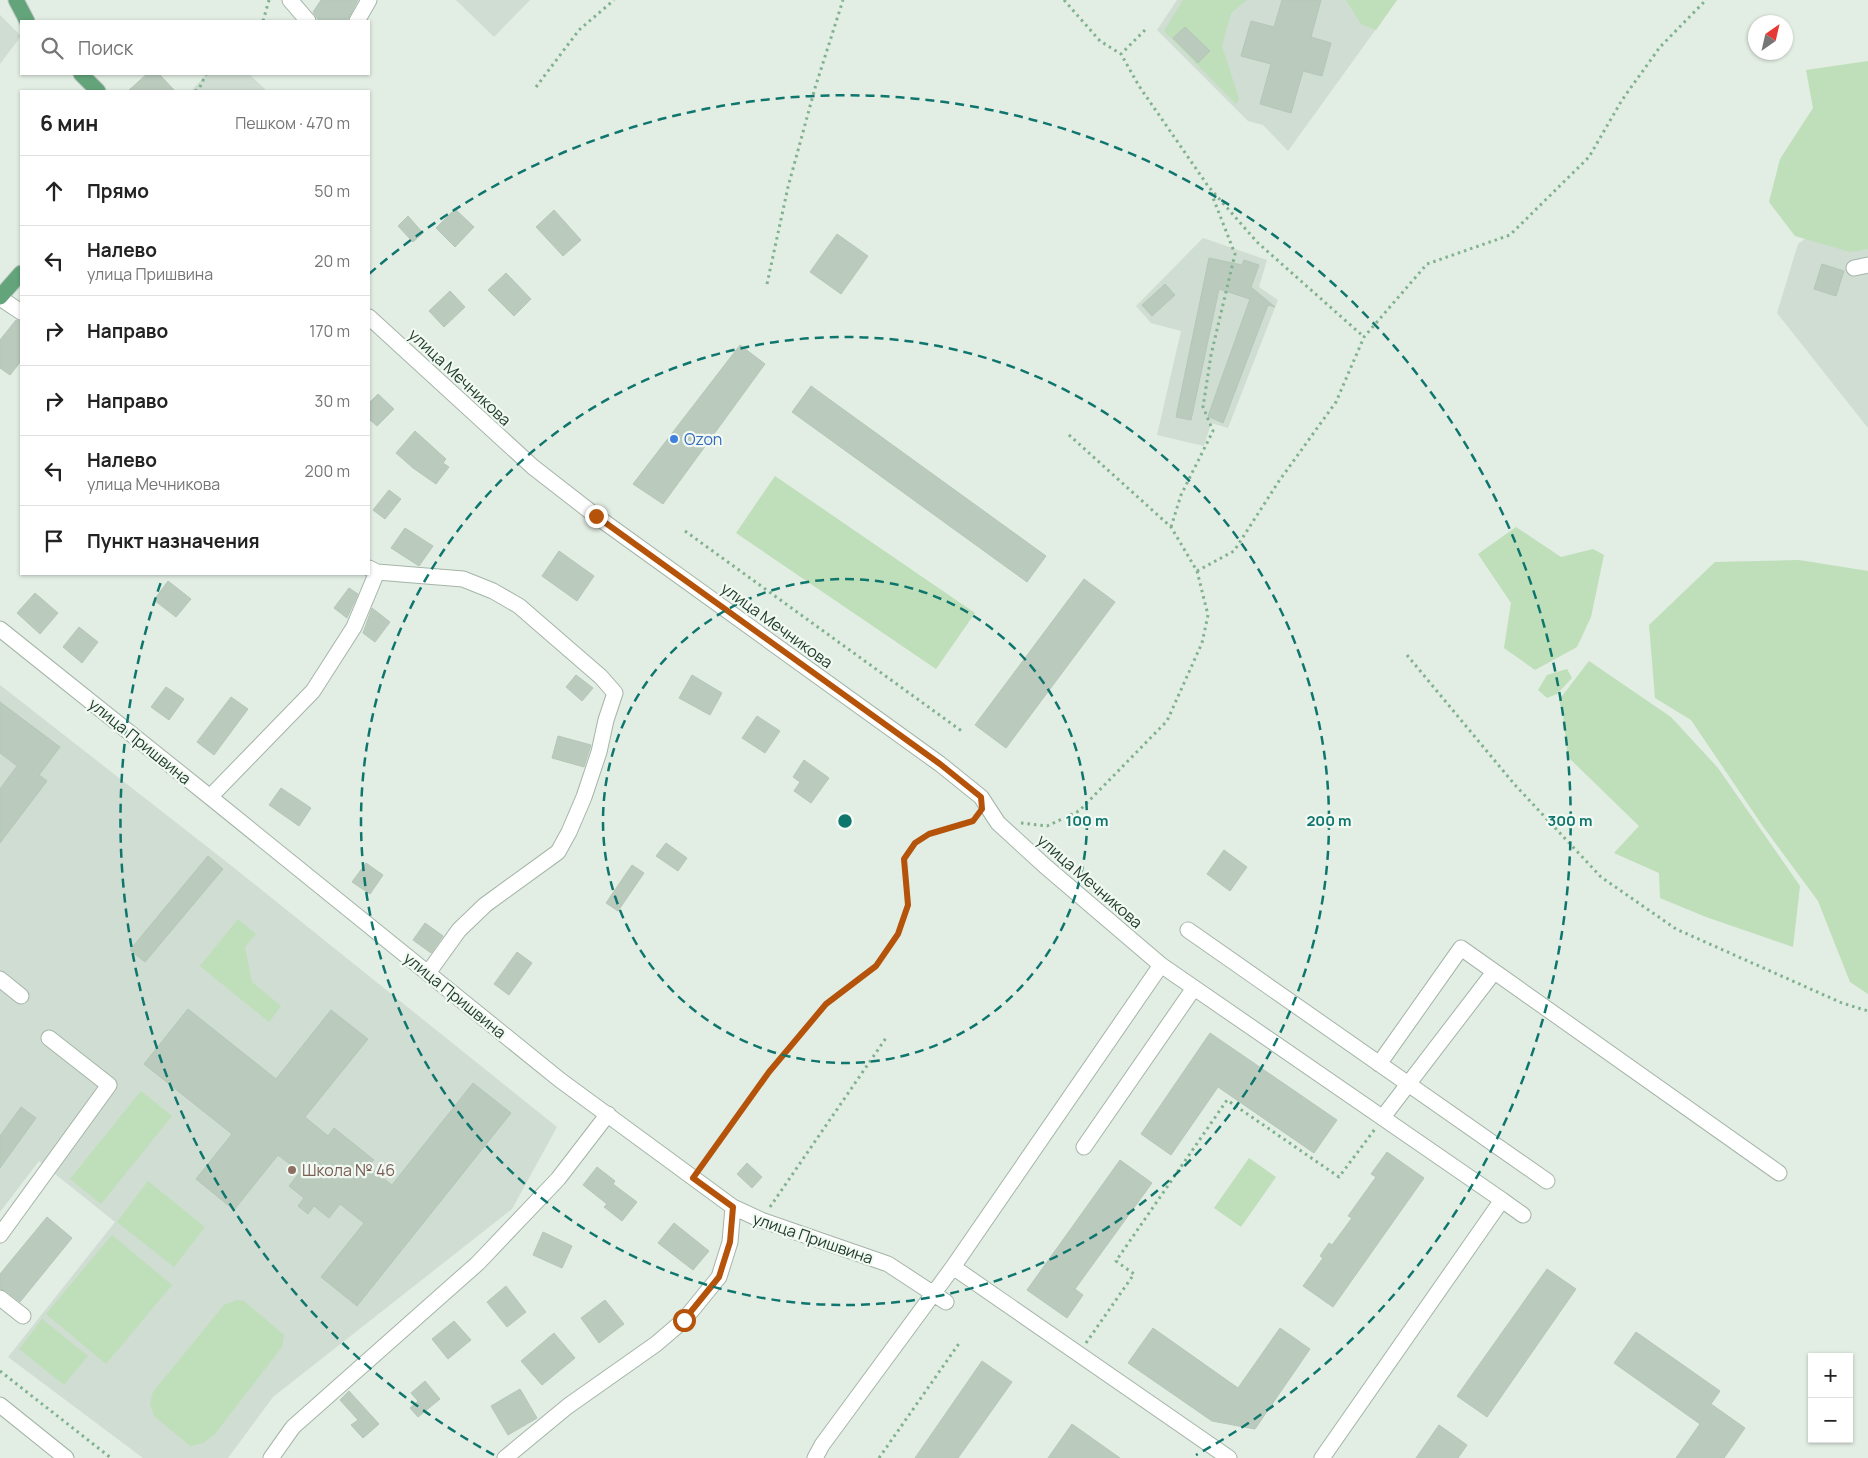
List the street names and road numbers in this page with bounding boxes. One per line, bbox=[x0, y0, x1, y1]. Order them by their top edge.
street label: улица Мечникова bbox=[404, 324, 516, 430]
street label: улица Мечникова bbox=[717, 577, 837, 673]
street label: улица Пришвина bbox=[84, 693, 196, 789]
street label: улица Мечникова bbox=[1033, 829, 1147, 933]
street label: улица Пришвина bbox=[399, 947, 511, 1043]
street label: улица Пришвина bbox=[750, 1207, 876, 1269]

